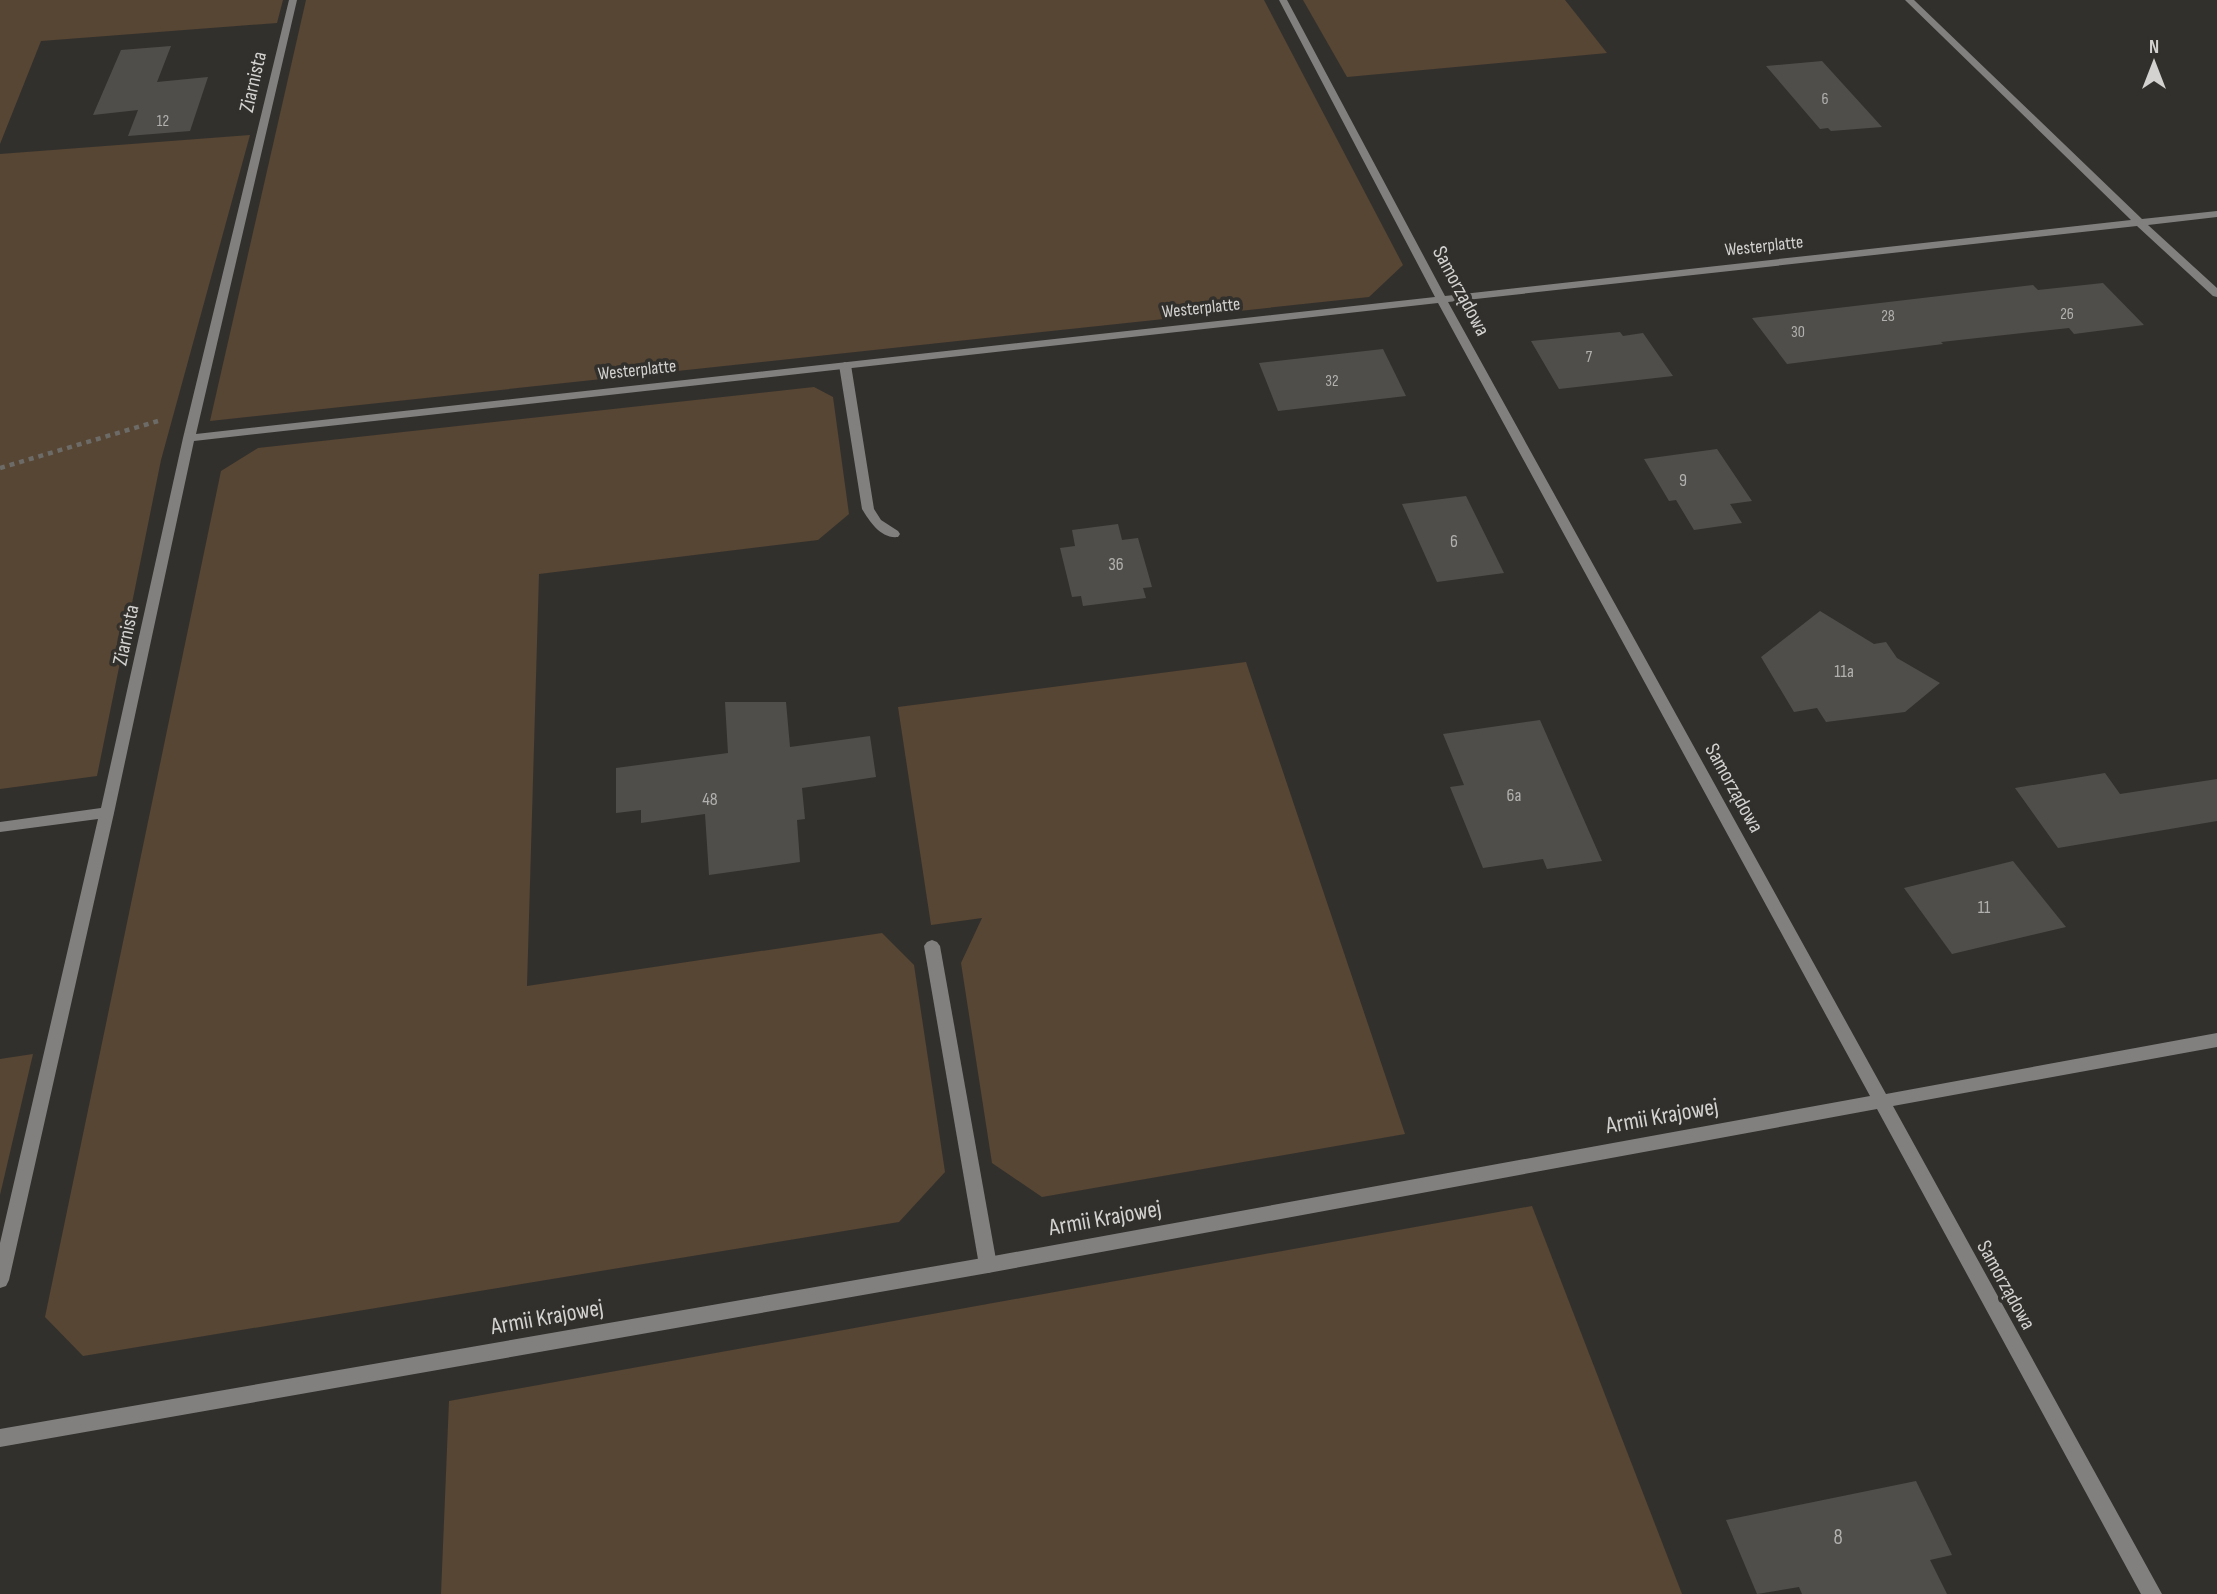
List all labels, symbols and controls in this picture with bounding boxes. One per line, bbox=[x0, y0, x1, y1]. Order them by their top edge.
north arrow bbox=[2119, 28, 2189, 98]
text: N bbox=[2149, 36, 2159, 59]
street label: Ziarnista bbox=[234, 49, 272, 115]
house number: 6 bbox=[1821, 90, 1829, 109]
house number: 12 bbox=[157, 112, 169, 131]
street label: Westerplatte bbox=[1724, 231, 1804, 261]
street label: Samorządowa bbox=[1427, 242, 1495, 340]
street label: Westerplatte bbox=[1161, 293, 1241, 323]
house number: 26 bbox=[2060, 305, 2074, 324]
house number: 28 bbox=[1881, 307, 1895, 326]
house number: 30 bbox=[1791, 323, 1805, 342]
house number: 7 bbox=[1586, 348, 1593, 367]
street label: Westerplatte bbox=[597, 355, 677, 385]
house number: 32 bbox=[1325, 372, 1339, 391]
house number: 9 bbox=[1679, 470, 1687, 491]
house number: 6 bbox=[1450, 531, 1458, 552]
house number: 36 bbox=[1108, 554, 1124, 575]
street label: Ziarnista bbox=[107, 602, 145, 668]
house number: 11a bbox=[1834, 661, 1854, 682]
street label: Samorządowa bbox=[1699, 739, 1769, 837]
house number: 6a bbox=[1507, 785, 1521, 806]
house number: 48 bbox=[702, 789, 718, 810]
house number: 11 bbox=[1978, 897, 1991, 918]
street label: Armii Krajowej bbox=[1603, 1092, 1721, 1140]
street label: Armii Krajowej bbox=[1046, 1194, 1164, 1242]
street label: Samorządowa bbox=[1971, 1236, 2041, 1334]
street label: Armii Krajowej bbox=[488, 1293, 606, 1341]
house number: 8 bbox=[1833, 1525, 1843, 1550]

